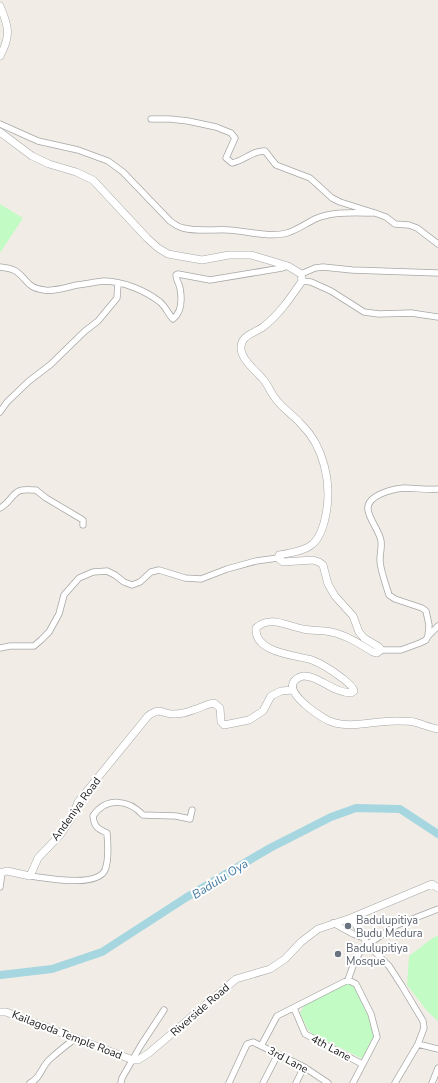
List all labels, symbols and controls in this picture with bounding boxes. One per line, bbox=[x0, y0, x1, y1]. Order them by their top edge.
street label: Andeniya Road bbox=[48, 774, 104, 844]
water label: Badulu Oya bbox=[189, 855, 251, 903]
place label: Badulupitiya Budu Medura bbox=[356, 913, 423, 941]
marker: Badulupitiya Budu Medura bbox=[343, 921, 353, 931]
place label: Badulupitiya Mosque bbox=[346, 941, 408, 969]
marker: Badulupitiya Mosque bbox=[333, 949, 343, 959]
street label: Riverside Road bbox=[167, 980, 233, 1040]
street label: Kailagoda Temple Road bbox=[10, 1007, 124, 1063]
street label: 4th Lane bbox=[308, 1031, 354, 1065]
street label: 3rd Lane bbox=[265, 1043, 311, 1077]

